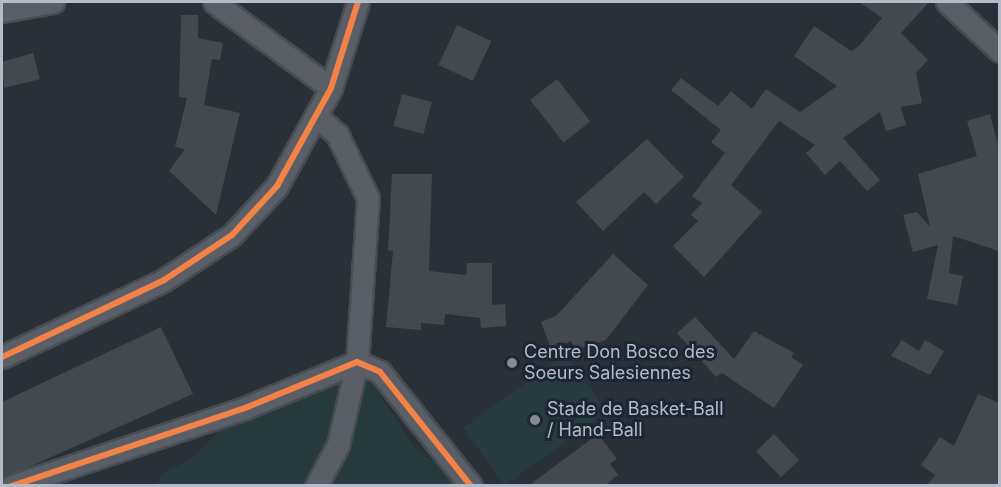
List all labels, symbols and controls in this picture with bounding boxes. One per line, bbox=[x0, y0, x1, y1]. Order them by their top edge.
place label: Centre Don Bosco des Soeurs Salesiennes bbox=[524, 342, 715, 385]
marker: Centre Don Bosco des Soeurs Salesiennes bbox=[505, 356, 519, 370]
place label: Stade de Basket-Ball / Hand-Ball bbox=[547, 399, 724, 442]
marker: Stade de Basket-Ball / Hand-Ball bbox=[528, 413, 542, 427]

